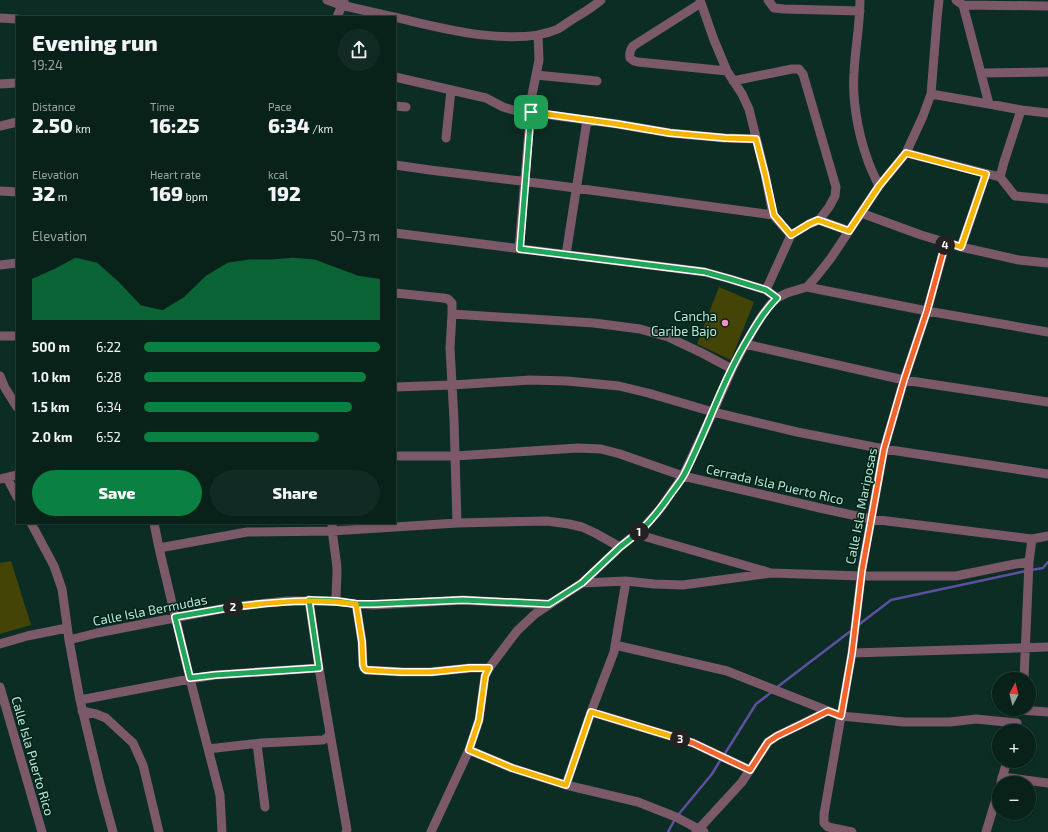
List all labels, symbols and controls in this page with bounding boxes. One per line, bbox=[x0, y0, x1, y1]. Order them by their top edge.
text: Evening run bbox=[32, 29, 158, 55]
button: share bbox=[338, 29, 380, 71]
text: 19:24 bbox=[32, 57, 63, 73]
pin bbox=[514, 95, 548, 129]
text: Distance bbox=[32, 100, 75, 113]
text: Time bbox=[150, 100, 175, 113]
text: Pace bbox=[268, 100, 292, 113]
icon: arrive bbox=[520, 101, 542, 123]
text: 2.50 bbox=[32, 113, 73, 137]
text: 16:25 bbox=[150, 113, 199, 137]
text: 6:34 bbox=[268, 113, 310, 137]
text: km bbox=[73, 122, 91, 135]
text: /km bbox=[310, 122, 333, 135]
text: Elevation bbox=[32, 168, 79, 181]
text: Heart rate bbox=[150, 168, 201, 181]
text: kcal bbox=[268, 168, 288, 181]
text: 32 bbox=[32, 181, 55, 205]
text: 169 bbox=[150, 181, 183, 205]
text: 192 bbox=[268, 181, 301, 205]
text: m bbox=[55, 190, 67, 203]
text: bpm bbox=[183, 190, 208, 203]
text: Elevation bbox=[32, 228, 87, 244]
text: 50–73 m bbox=[330, 228, 380, 244]
pin: 4 bbox=[935, 235, 955, 255]
text: 4 bbox=[941, 238, 949, 251]
place label: Cancha Caribe Bajo bbox=[651, 308, 717, 339]
marker: Cancha Caribe Bajo bbox=[720, 318, 730, 328]
text: 500 m bbox=[32, 339, 70, 355]
text: 6:22 bbox=[96, 339, 121, 355]
text: 1.0 km bbox=[32, 369, 71, 385]
text: 6:28 bbox=[96, 369, 122, 385]
text: 1.5 km bbox=[32, 399, 70, 415]
text: 6:34 bbox=[96, 399, 122, 415]
text: 2.0 km bbox=[32, 429, 72, 445]
text: 6:52 bbox=[96, 429, 121, 445]
street label: Calle Isla Mariposas bbox=[842, 446, 880, 566]
street label: Cerrada Isla Puerto Rico bbox=[705, 460, 845, 508]
button: Save bbox=[32, 470, 202, 516]
button: Share bbox=[210, 470, 380, 516]
pin: 1 bbox=[629, 522, 649, 542]
text: 1 bbox=[637, 525, 641, 538]
street label: Calle Isla Bermudas bbox=[91, 591, 209, 629]
pin: 2 bbox=[223, 597, 243, 617]
text: 2 bbox=[230, 600, 236, 613]
north arrow bbox=[992, 672, 1036, 716]
map controls bbox=[992, 672, 1036, 820]
street label: Calle Isla Puerto Rico bbox=[8, 694, 58, 818]
button: + bbox=[992, 724, 1036, 768]
pin: 3 bbox=[670, 729, 690, 749]
text: 3 bbox=[677, 732, 683, 745]
button: − bbox=[992, 776, 1036, 820]

